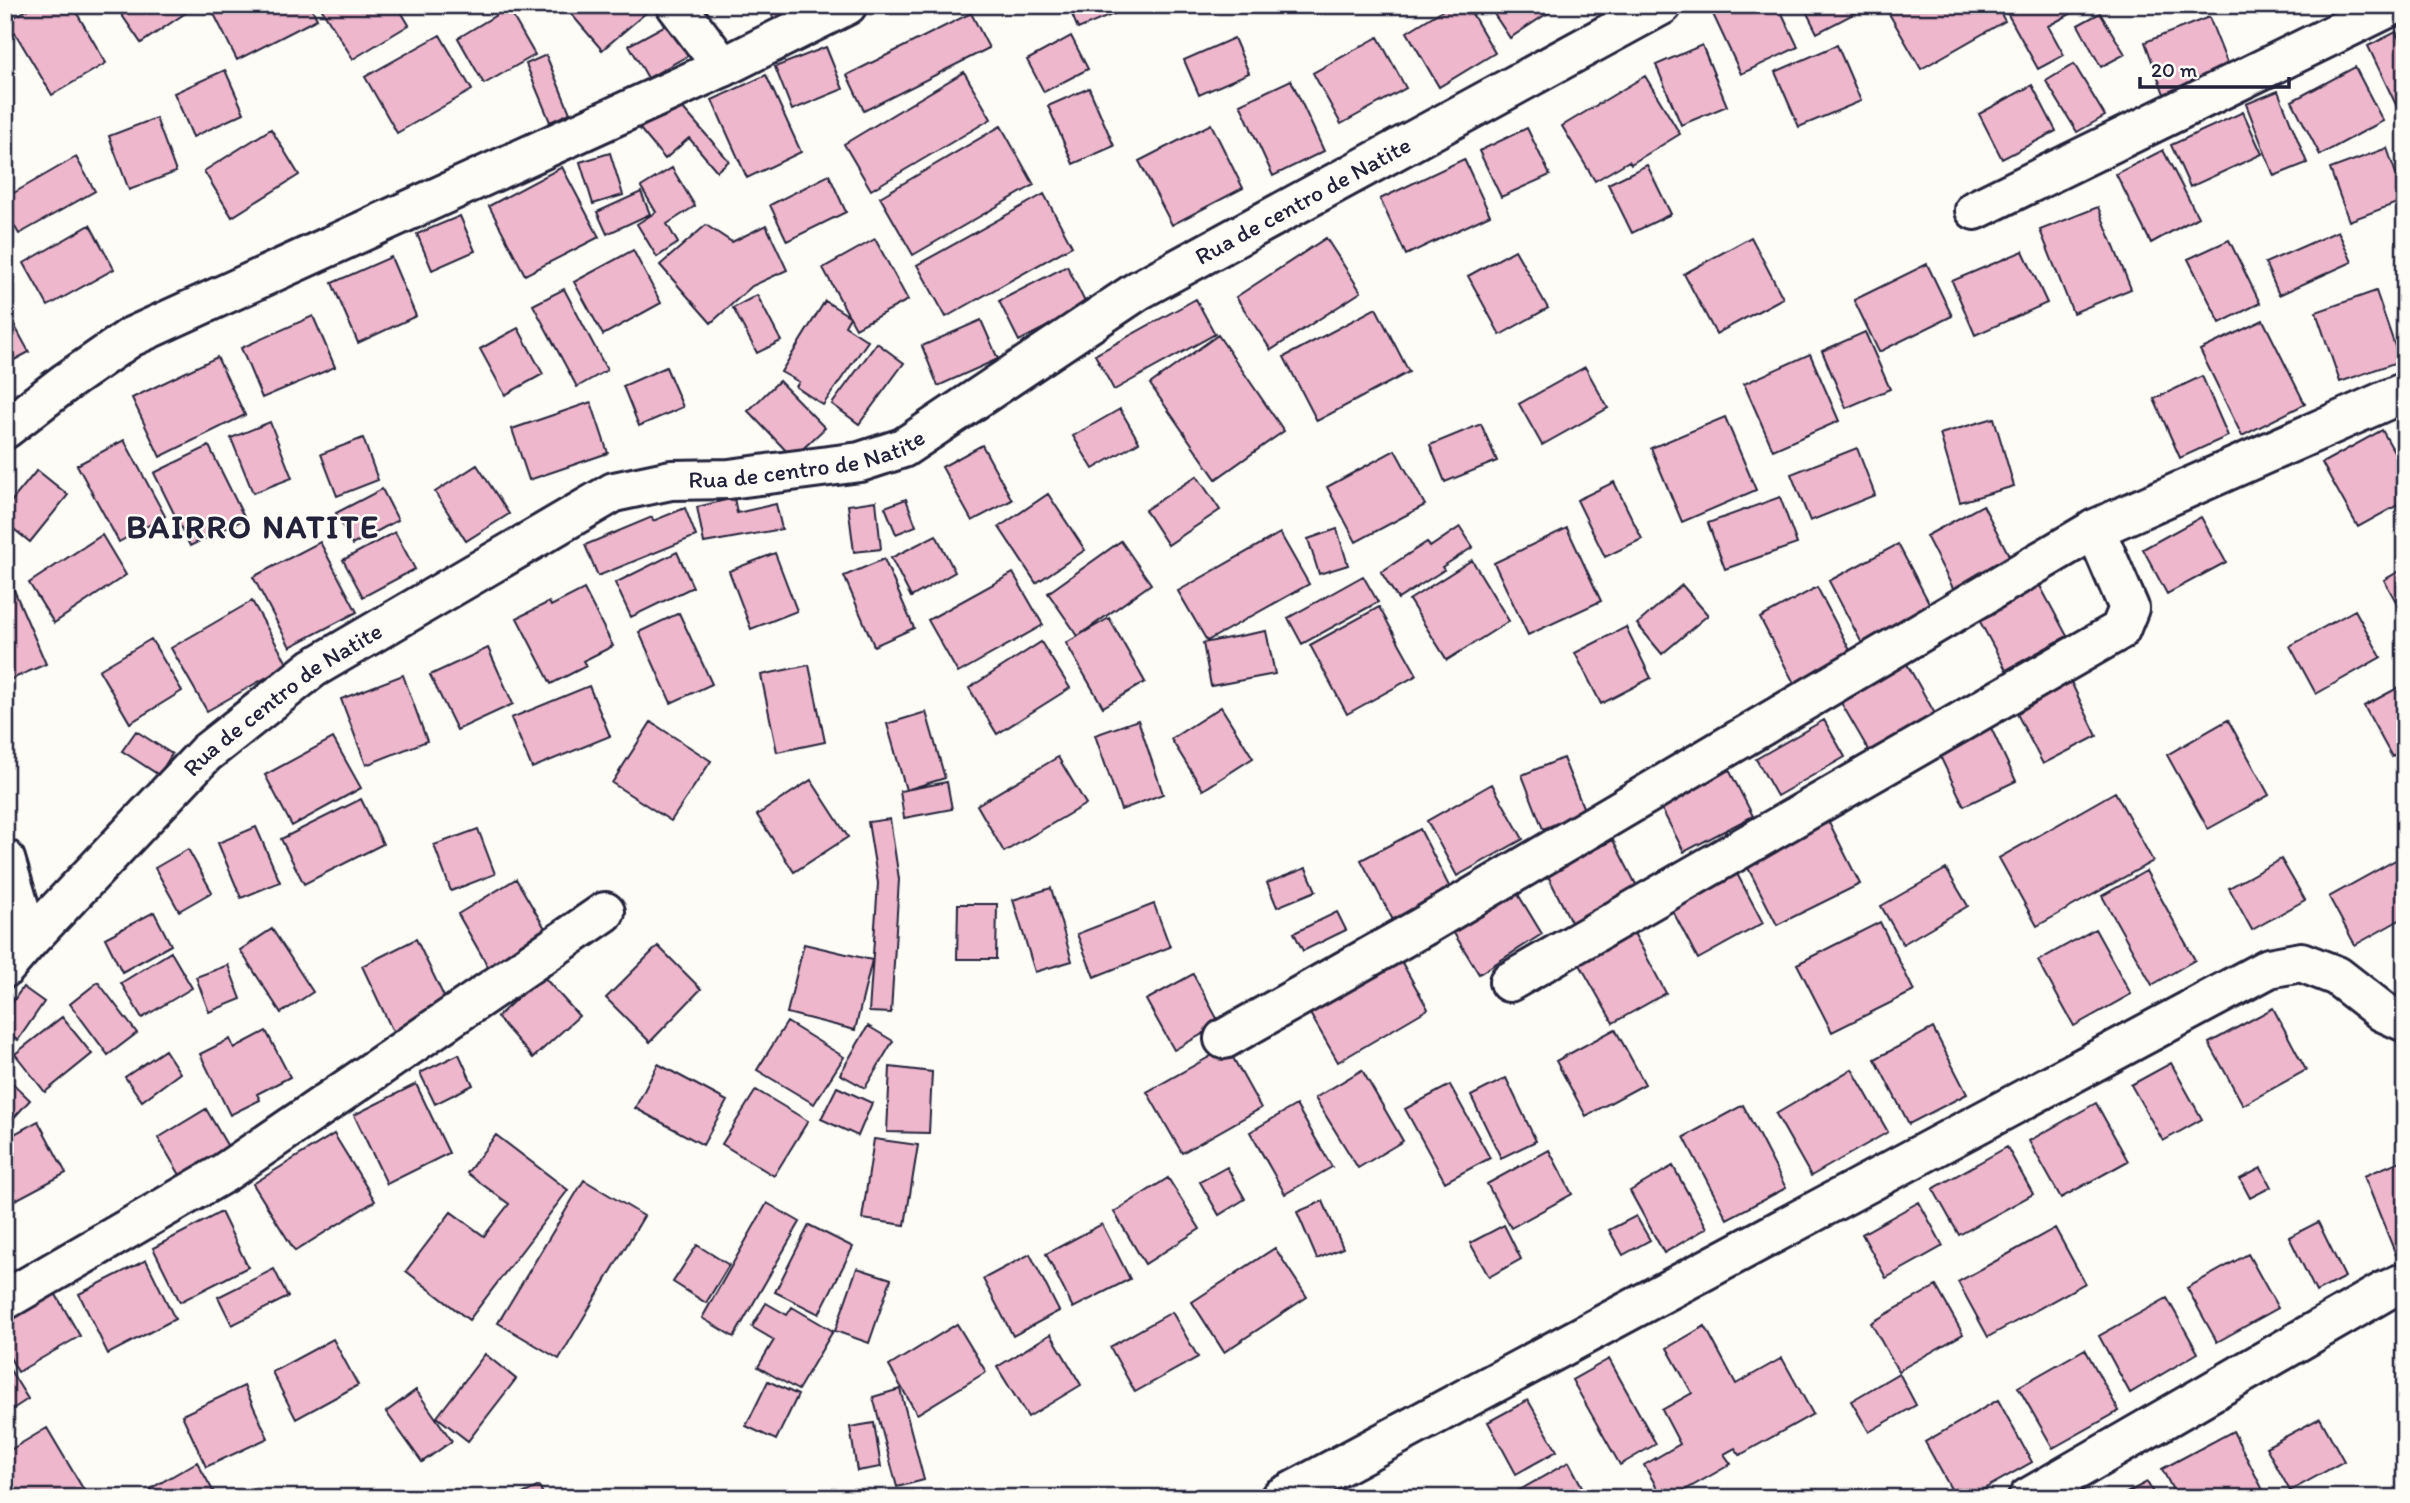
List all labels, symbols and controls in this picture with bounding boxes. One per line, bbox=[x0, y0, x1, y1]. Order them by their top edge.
scale bar bbox=[2140, 46, 2289, 90]
text: 20 m bbox=[2151, 57, 2198, 82]
street label: Rua de centro de Natite bbox=[1190, 130, 1416, 271]
street label: Rua de centro de Natite bbox=[688, 423, 930, 494]
district label: BAIRRO NATITE bbox=[126, 508, 380, 546]
street label: Rua de centro de Natite bbox=[177, 616, 387, 782]

